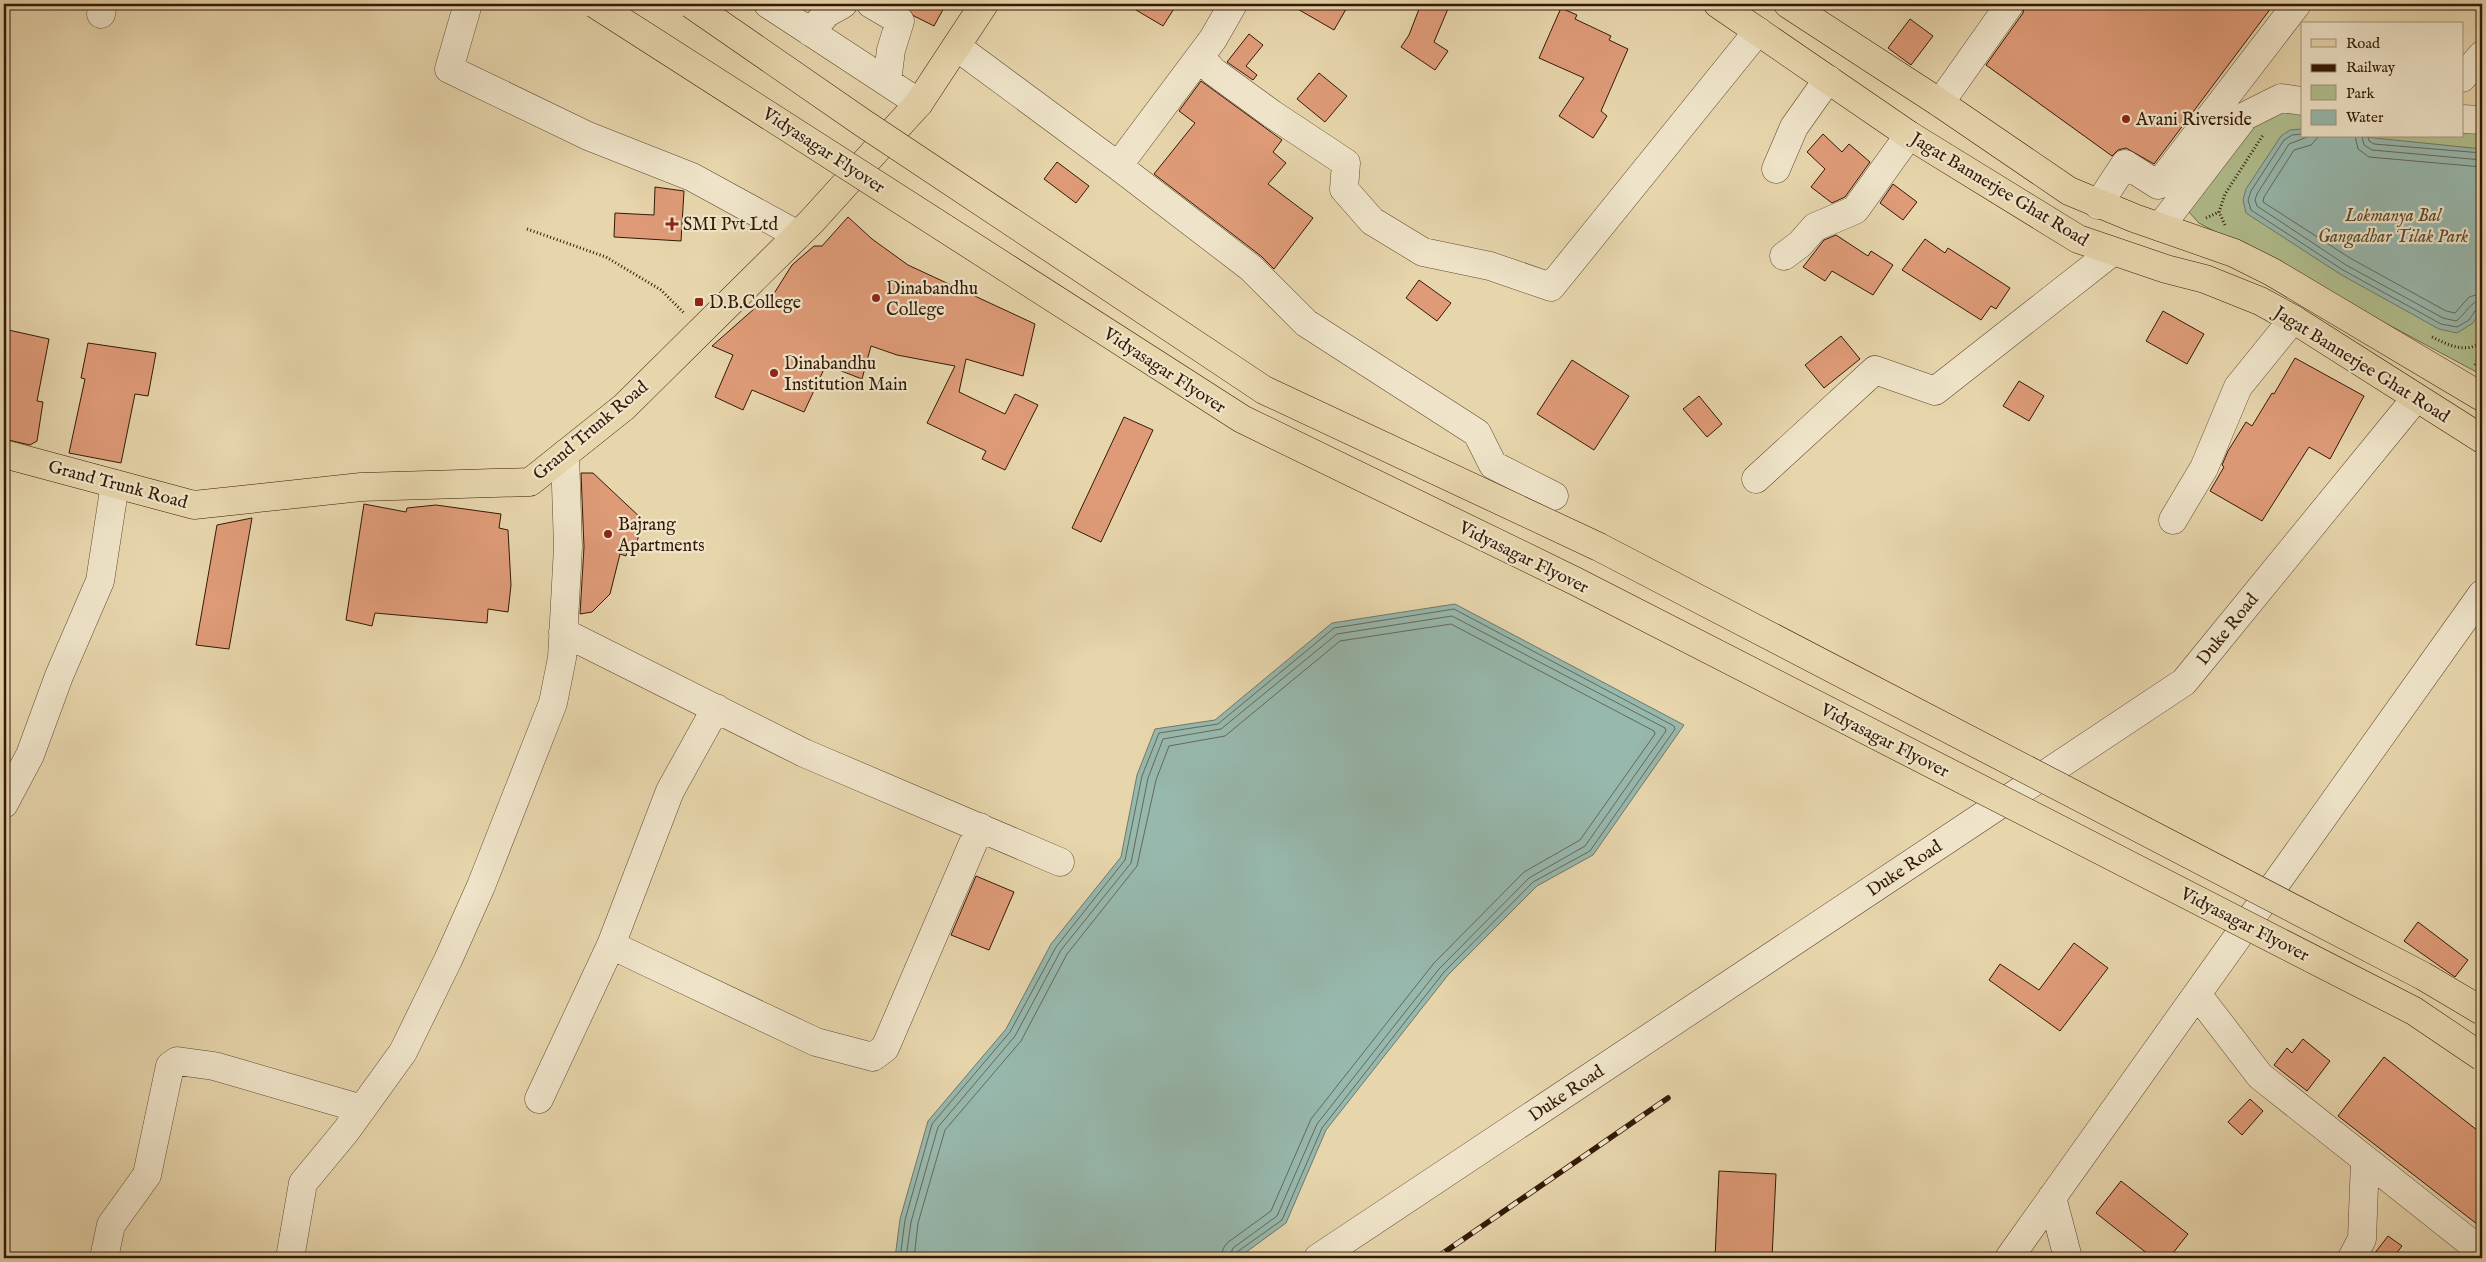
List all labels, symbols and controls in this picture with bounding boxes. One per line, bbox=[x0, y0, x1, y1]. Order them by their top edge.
legend bbox=[2301, 22, 2464, 138]
text: Road bbox=[2346, 34, 2381, 53]
text: Railway bbox=[2346, 58, 2396, 77]
text: Park bbox=[2346, 84, 2376, 103]
street label: Vidyasagar Flyover bbox=[757, 102, 889, 200]
text: Water bbox=[2346, 108, 2384, 127]
place label: Avani Riverside bbox=[2135, 109, 2252, 132]
marker: Avani Riverside bbox=[2120, 113, 2132, 125]
street label: Jagat Bannerjee Ghat Road bbox=[1904, 127, 2093, 253]
park label: Lokmanya Bal Gangadhar Tilak Park bbox=[2318, 205, 2468, 249]
place label: SMI Pvt Ltd bbox=[683, 214, 778, 237]
marker: SMI Pvt Ltd bbox=[665, 217, 679, 231]
place label: Dinabandhu College bbox=[886, 278, 978, 322]
place label: D.B.College bbox=[709, 292, 801, 315]
marker: Dinabandhu College bbox=[870, 292, 882, 304]
marker: D.B.College bbox=[693, 296, 705, 308]
street label: Jagat Bannerjee Ghat Road bbox=[2267, 301, 2454, 429]
street label: Vidyasagar Flyover bbox=[1098, 322, 1230, 420]
place label: Dinabandhu Institution Main bbox=[784, 353, 908, 397]
marker: Dinabandhu Institution Main bbox=[768, 367, 780, 379]
street label: Grand Trunk Road bbox=[529, 376, 654, 486]
street label: Grand Trunk Road bbox=[45, 456, 190, 515]
place label: Bajrang Apartments bbox=[617, 514, 705, 558]
street label: Vidyasagar Flyover bbox=[1454, 517, 1592, 600]
marker: Bajrang Apartments bbox=[602, 528, 614, 540]
street label: Duke Road bbox=[2192, 589, 2264, 671]
street label: Vidyasagar Flyover bbox=[1815, 698, 1953, 784]
street label: Duke Road bbox=[1863, 835, 1947, 903]
street label: Vidyasagar Flyover bbox=[2175, 882, 2313, 968]
street label: Duke Road bbox=[1525, 1060, 1609, 1128]

